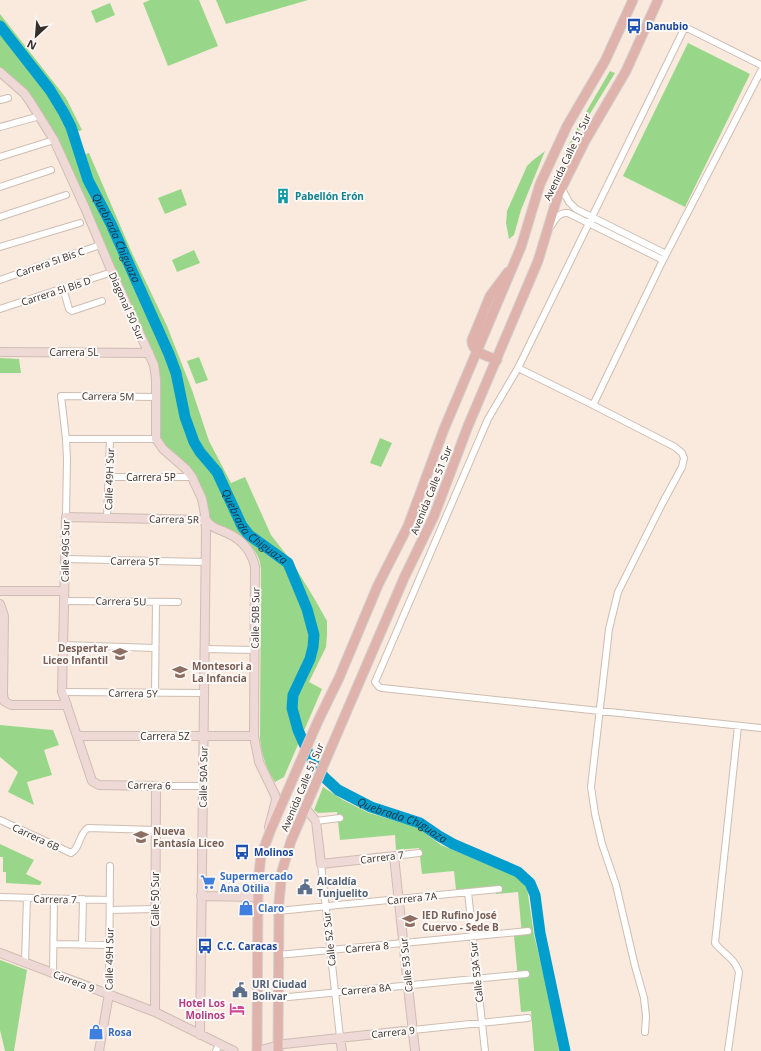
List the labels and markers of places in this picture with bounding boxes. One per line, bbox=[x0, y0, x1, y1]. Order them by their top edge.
bus stop icon: Danubio bbox=[625, 17, 643, 35]
place label: Danubio bbox=[646, 19, 688, 33]
building icon: Pabellón Erón bbox=[274, 187, 292, 205]
place label: Pabellón Erón bbox=[295, 189, 364, 203]
place label: Despertar Liceo Infantil bbox=[43, 641, 108, 667]
school or university icon: Despertar Liceo Infantil bbox=[111, 645, 129, 663]
place label: Montesori a La Infancia bbox=[192, 659, 252, 685]
school or university icon: Montesori a La Infancia bbox=[171, 663, 189, 681]
place label: Nueva Fantasía Liceo bbox=[153, 824, 224, 850]
school or university icon: Nueva Fantasía Liceo bbox=[132, 828, 150, 846]
bus stop icon: Molinos bbox=[233, 843, 251, 861]
place label: Molinos bbox=[254, 845, 293, 859]
place label: Supermercado Ana Otilia bbox=[220, 869, 293, 895]
supermarket icon: Supermercado Ana Otilia bbox=[199, 873, 217, 891]
place label: Alcaldía Tunjuelito bbox=[317, 874, 368, 900]
public building icon: Alcaldía Tunjuelito bbox=[296, 878, 314, 896]
shop icon: Claro bbox=[237, 899, 255, 917]
place label: Claro bbox=[258, 901, 284, 915]
place label: IED Rufino José Cuervo - Sede B bbox=[422, 908, 499, 934]
school or university icon: IED Rufino José Cuervo - Sede B bbox=[401, 912, 419, 930]
bus stop icon: C.C. Caracas bbox=[196, 937, 214, 955]
place label: C.C. Caracas bbox=[217, 939, 277, 953]
place label: URI Ciudad Bolivar bbox=[252, 977, 307, 1003]
public building icon: URI Ciudad Bolivar bbox=[231, 981, 249, 999]
place label: Hotel Los Molinos bbox=[178, 996, 225, 1022]
hotel icon: Hotel Los Molinos bbox=[228, 1000, 246, 1018]
shop icon: Rosa bbox=[87, 1023, 105, 1041]
place label: Rosa bbox=[108, 1025, 132, 1039]

